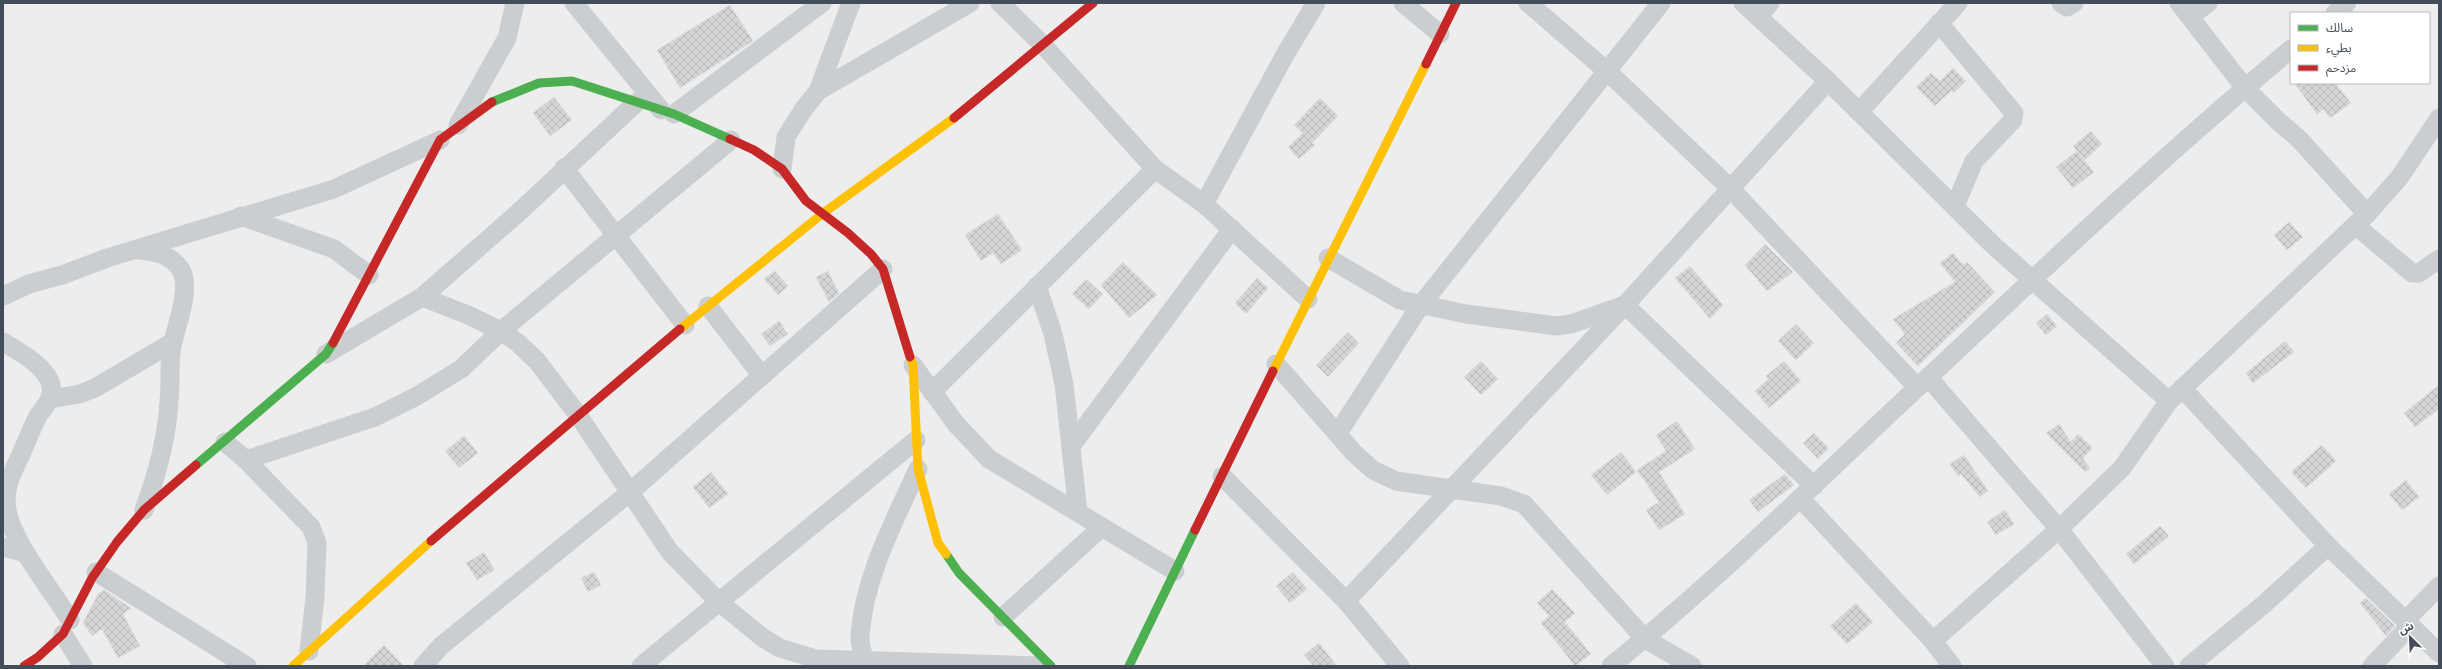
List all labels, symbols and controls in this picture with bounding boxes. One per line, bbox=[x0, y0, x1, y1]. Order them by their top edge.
legend bbox=[2290, 12, 2430, 84]
text: سالك bbox=[2326, 20, 2353, 34]
text: بطيء bbox=[2326, 40, 2352, 58]
text: مزدحم bbox=[2326, 60, 2356, 77]
north arrow bbox=[2390, 617, 2430, 657]
text: ش bbox=[2396, 618, 2416, 637]

